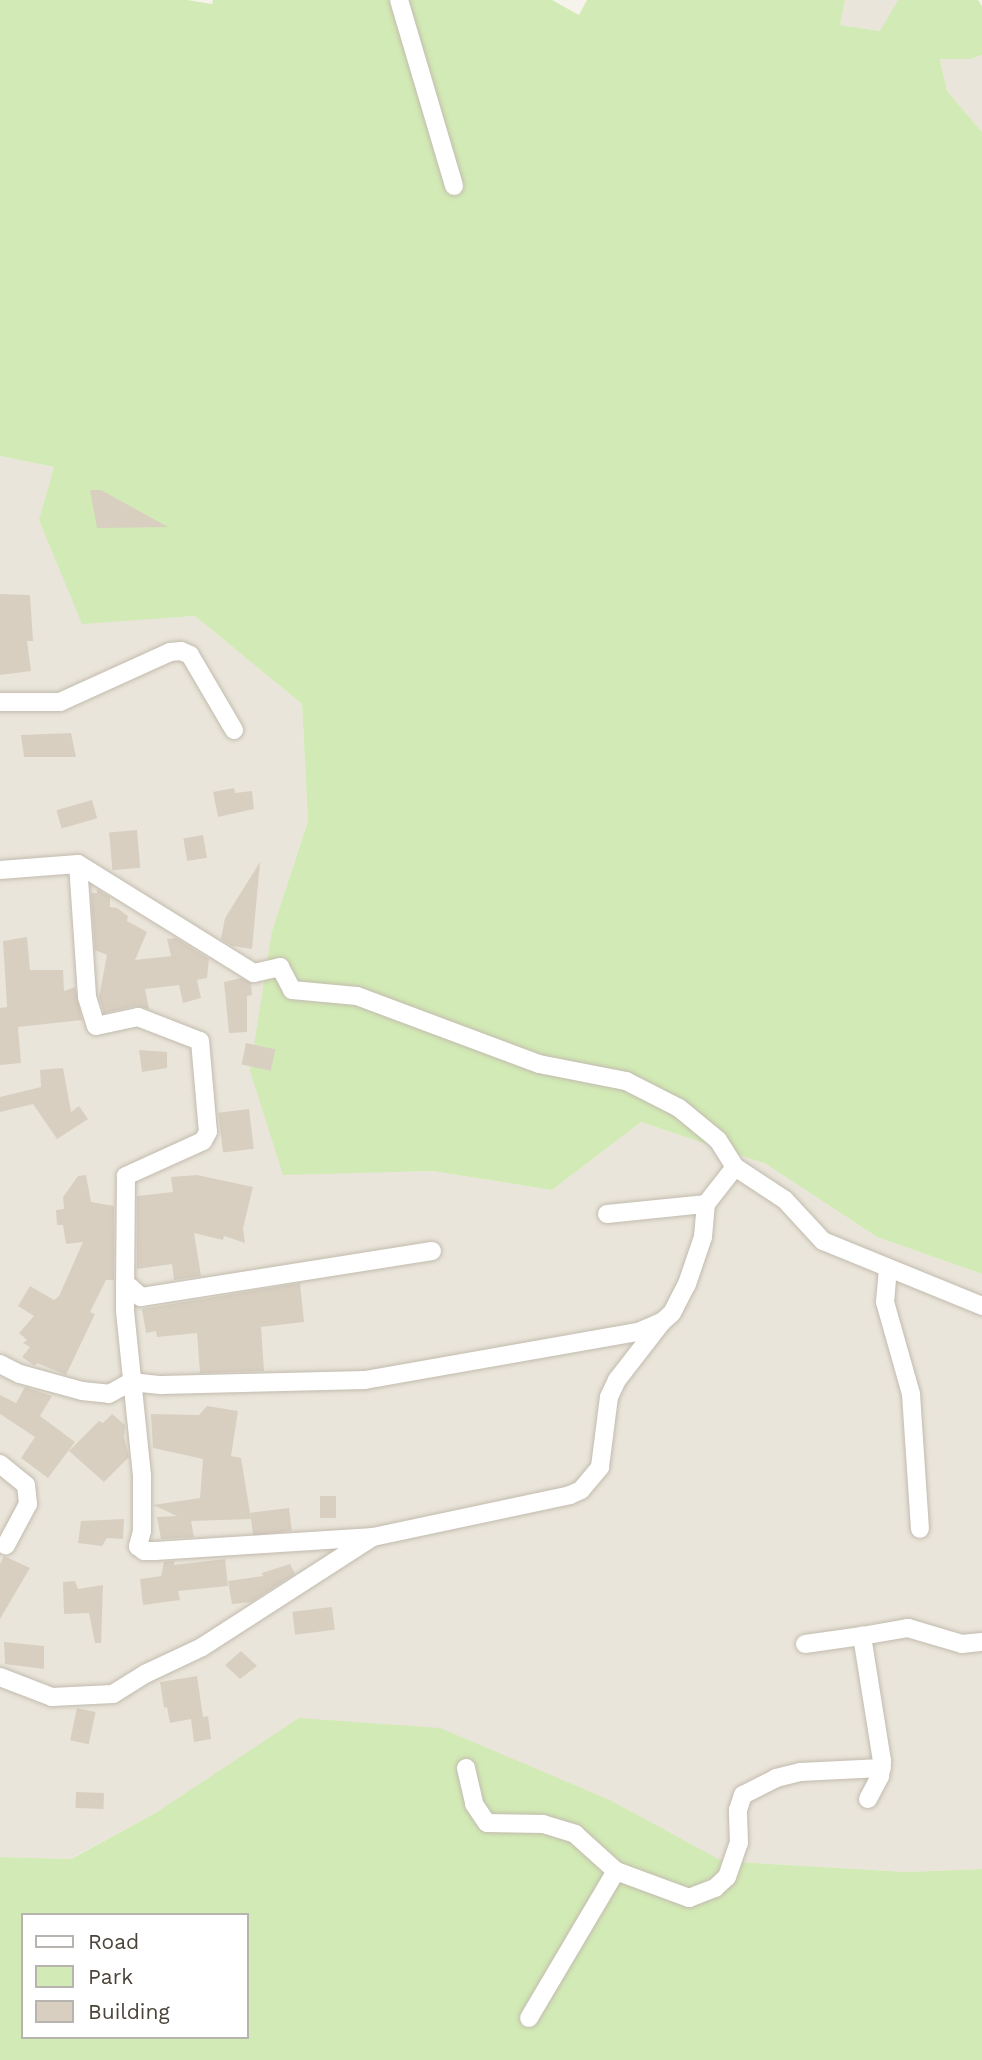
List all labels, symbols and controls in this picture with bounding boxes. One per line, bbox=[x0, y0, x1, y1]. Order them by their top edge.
legend bbox=[21, 1913, 248, 2039]
text: Road bbox=[88, 1929, 139, 1954]
text: Park bbox=[88, 1964, 133, 1989]
text: Building bbox=[88, 1999, 170, 2024]

